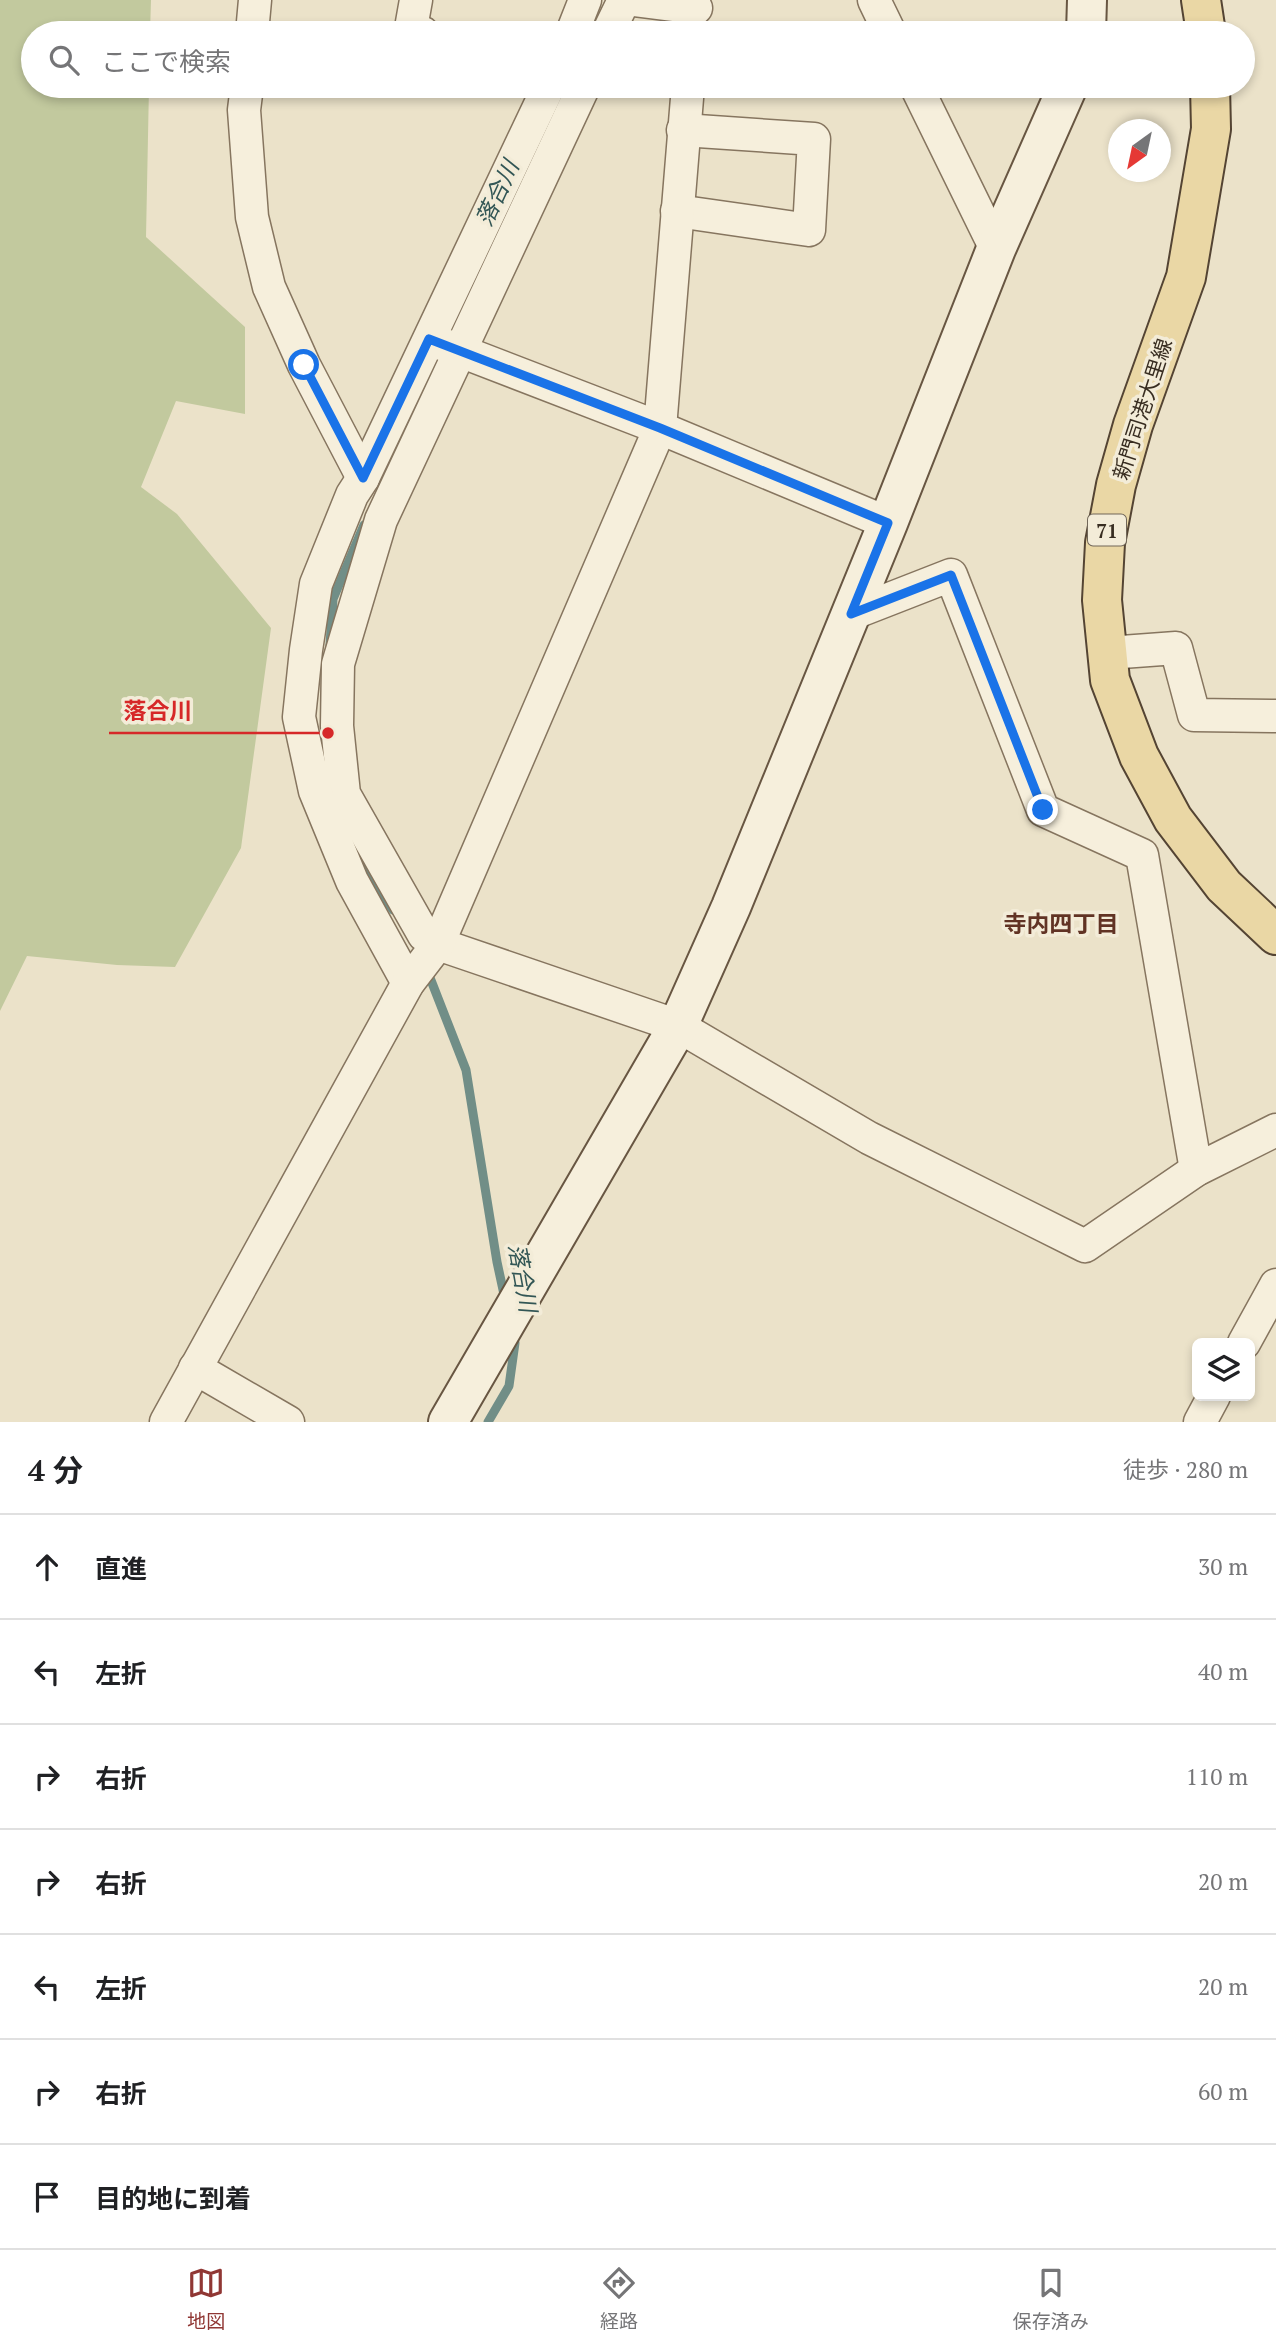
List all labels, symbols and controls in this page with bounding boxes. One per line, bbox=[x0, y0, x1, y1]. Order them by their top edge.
search box bbox=[21, 21, 1255, 98]
icon: search bbox=[45, 41, 83, 79]
text: ここで検索 bbox=[101, 44, 231, 78]
north arrow bbox=[1108, 119, 1171, 182]
water label: 落合川 bbox=[468, 152, 527, 231]
street label: 新門司港大里線 bbox=[1106, 335, 1178, 483]
route start bbox=[288, 349, 319, 380]
road number: 71 bbox=[1088, 514, 1126, 545]
callout: 落合川 bbox=[109, 689, 206, 733]
text: 落合川 bbox=[124, 695, 193, 726]
route end bbox=[1027, 794, 1058, 825]
district label: 寺内四丁目 bbox=[1004, 908, 1119, 939]
water label: 落合川 bbox=[502, 1241, 545, 1318]
map controls bbox=[1192, 1338, 1255, 1401]
button: layers bbox=[1192, 1338, 1255, 1401]
text: 4 分 bbox=[28, 1450, 83, 1490]
text: 徒歩 · 280 m bbox=[1123, 1454, 1248, 1485]
icon: ahead bbox=[28, 1548, 66, 1586]
text: 直進 bbox=[95, 1551, 147, 1585]
text: 30 m bbox=[1198, 1551, 1248, 1582]
icon: left bbox=[28, 1653, 66, 1691]
text: 左折 bbox=[95, 1656, 147, 1690]
text: 40 m bbox=[1198, 1656, 1248, 1687]
icon: right bbox=[28, 1758, 66, 1796]
text: 右折 bbox=[95, 1761, 147, 1795]
text: 110 m bbox=[1186, 1761, 1248, 1792]
icon: right bbox=[28, 1863, 66, 1901]
text: 右折 bbox=[95, 1866, 147, 1900]
text: 20 m bbox=[1198, 1866, 1248, 1897]
icon: left bbox=[28, 1968, 66, 2006]
text: 左折 bbox=[95, 1971, 147, 2005]
text: 20 m bbox=[1198, 1971, 1248, 2002]
icon: right bbox=[28, 2073, 66, 2111]
text: 右折 bbox=[95, 2076, 147, 2110]
text: 60 m bbox=[1198, 2076, 1248, 2107]
icon: arrive bbox=[28, 2178, 66, 2216]
text: 目的地に到着 bbox=[95, 2181, 251, 2215]
tab: 地図 bbox=[187, 2264, 225, 2333]
tab: 経路 bbox=[600, 2264, 638, 2333]
tab: 保存済み bbox=[1013, 2264, 1089, 2333]

